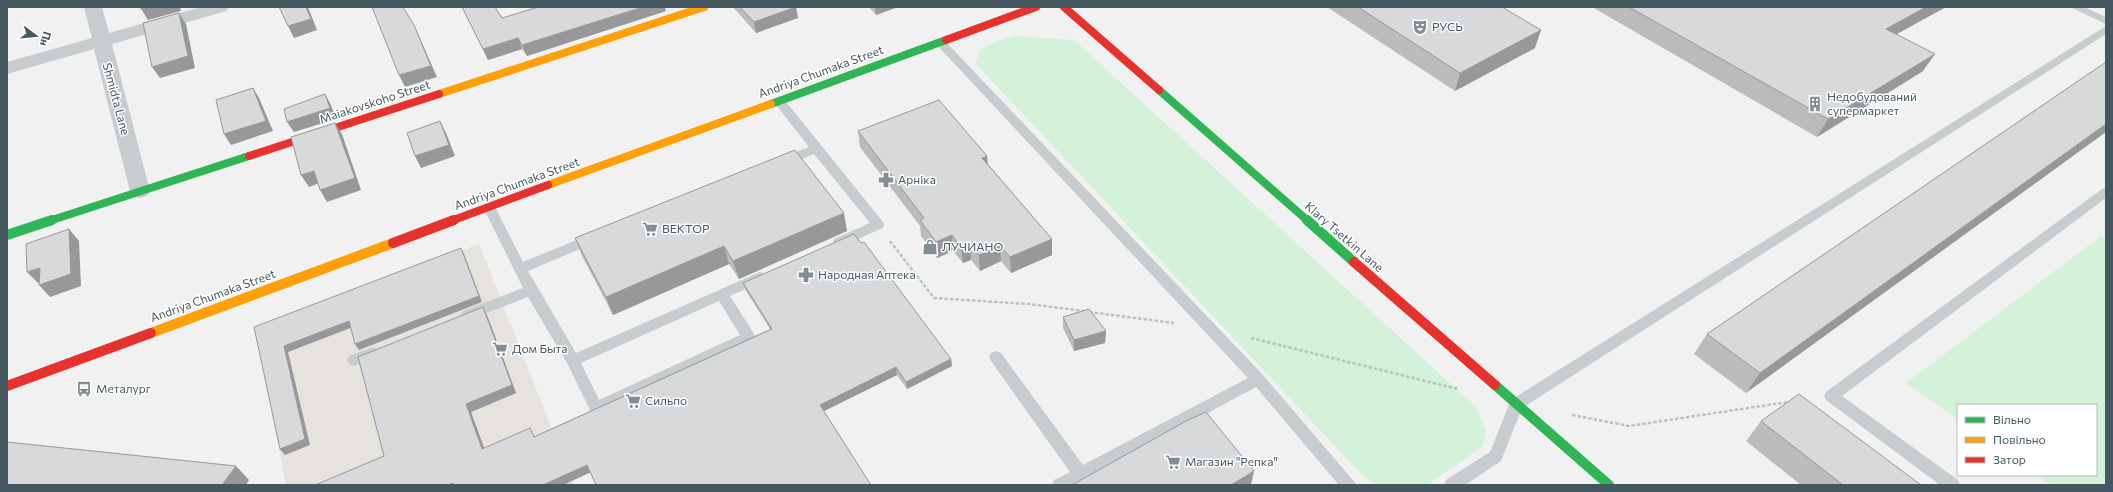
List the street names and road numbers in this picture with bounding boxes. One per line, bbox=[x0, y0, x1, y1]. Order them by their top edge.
street label: Andriya Chumaka Street bbox=[756, 42, 885, 100]
street label: Shmidta Lane bbox=[101, 61, 133, 136]
street label: Maiakovskoho Street bbox=[318, 77, 432, 126]
street label: Andriya Chumaka Street bbox=[452, 154, 581, 212]
street label: Klary Tsetkin Lane bbox=[1303, 198, 1387, 274]
street label: Andriya Chumaka Street bbox=[148, 266, 277, 324]

